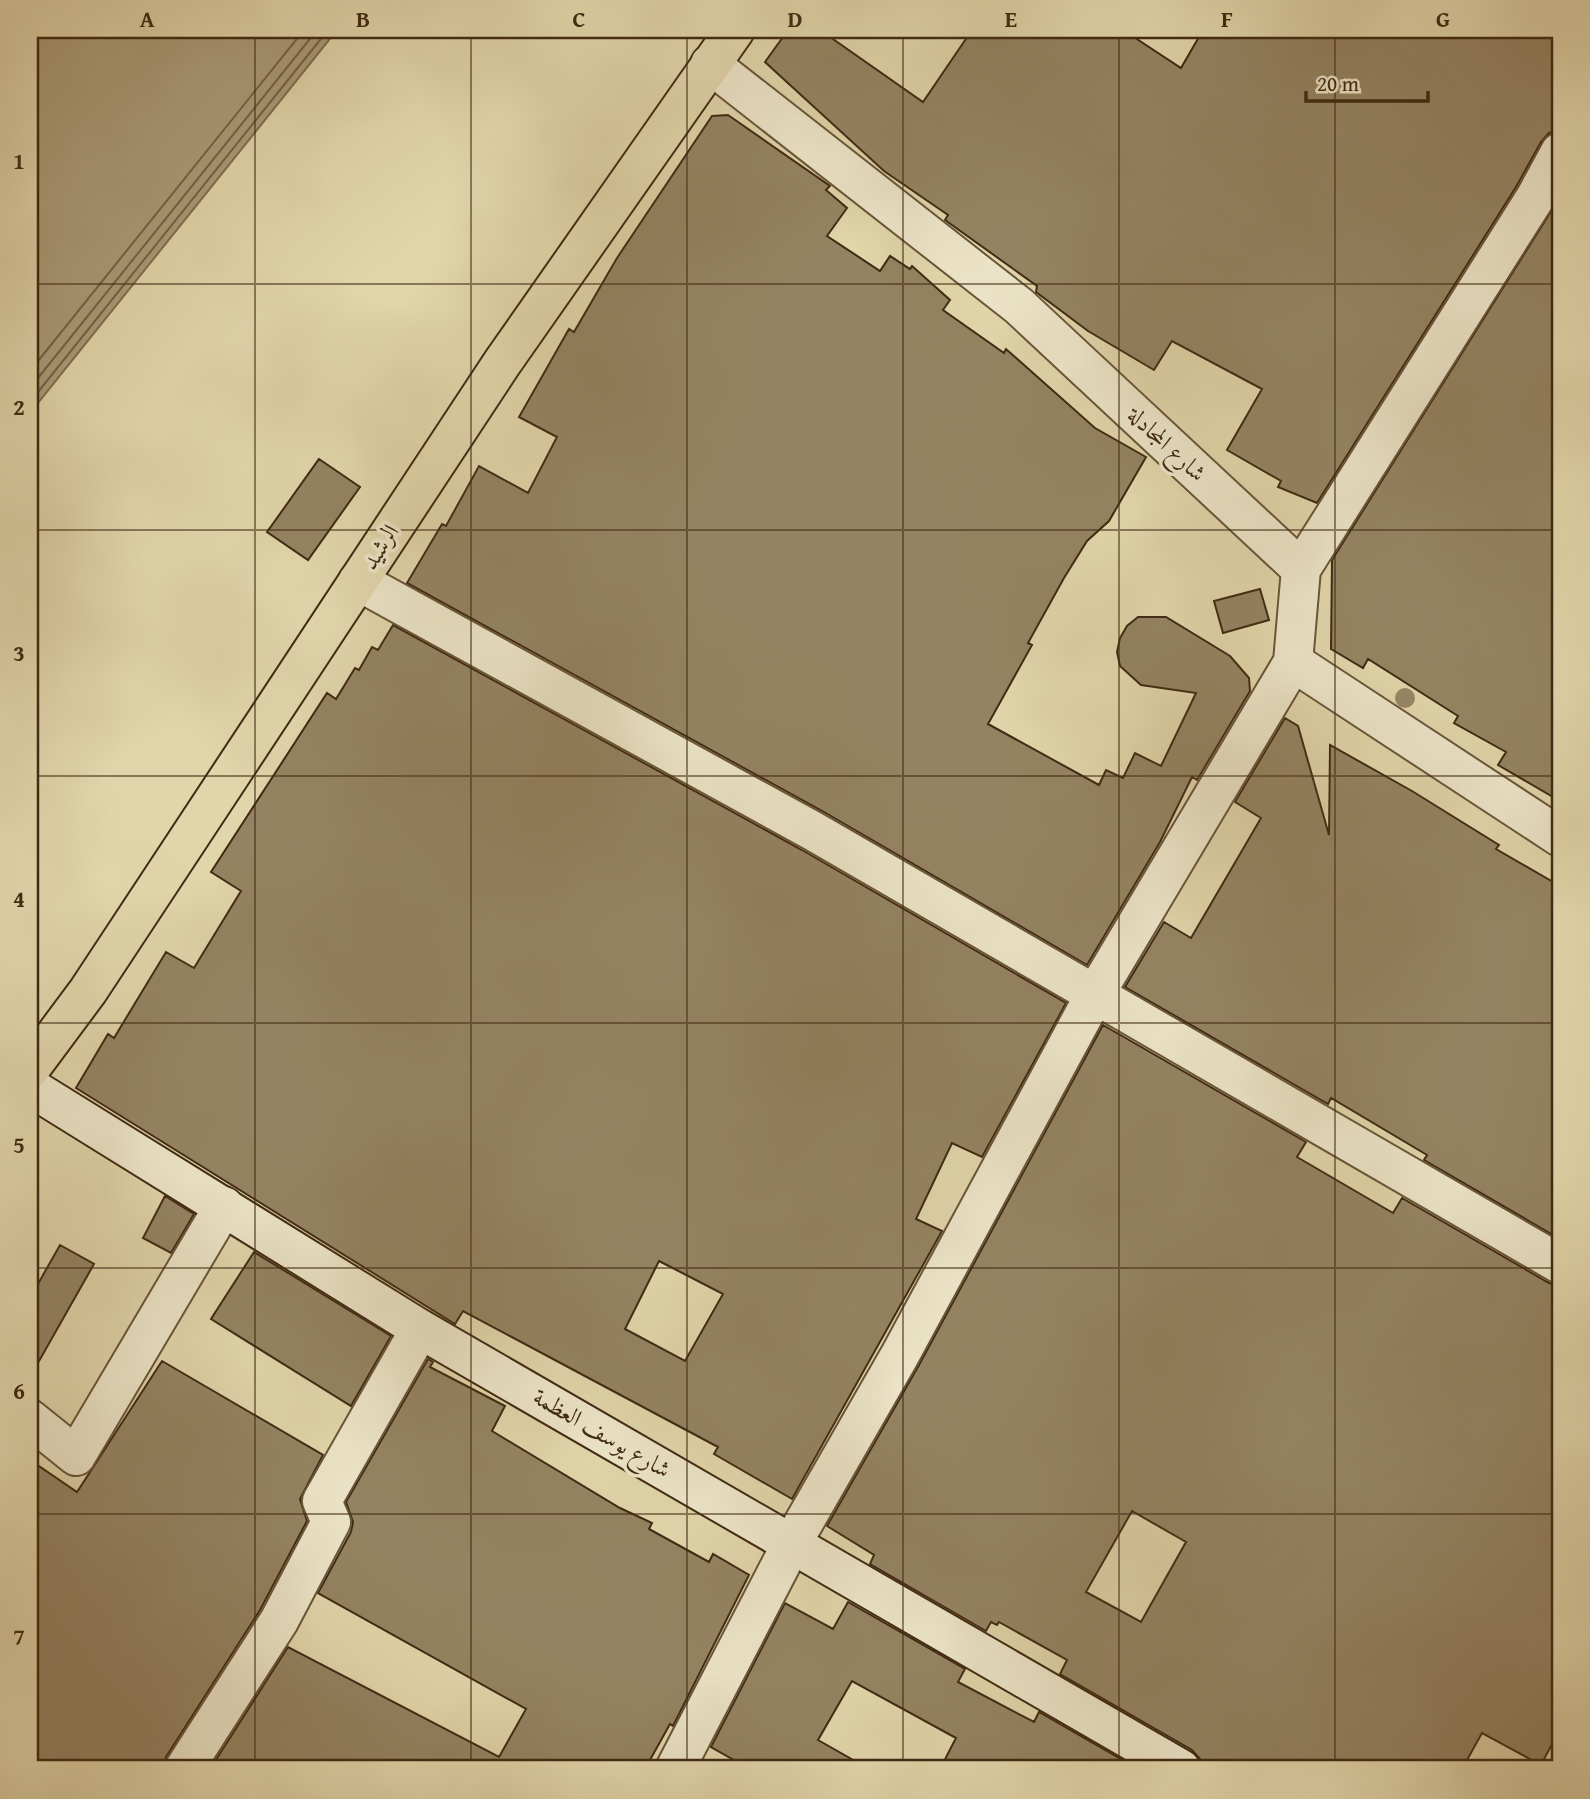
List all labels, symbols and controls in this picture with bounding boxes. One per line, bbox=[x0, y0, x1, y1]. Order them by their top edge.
text: A bbox=[140, 2, 155, 35]
text: B bbox=[356, 2, 370, 35]
text: C bbox=[572, 2, 586, 35]
text: D bbox=[788, 2, 803, 35]
text: E bbox=[1005, 2, 1017, 35]
text: F bbox=[1221, 2, 1233, 35]
text: G bbox=[1436, 2, 1450, 35]
scale bar bbox=[1306, 60, 1429, 104]
text: 20 m bbox=[1317, 68, 1359, 99]
text: 1 bbox=[13, 144, 25, 177]
text: 2 bbox=[13, 390, 25, 423]
street label: شارع المجادلة bbox=[1117, 397, 1215, 492]
street label: الرشيد bbox=[352, 517, 407, 576]
text: 3 bbox=[13, 636, 25, 669]
text: 4 bbox=[13, 882, 25, 915]
text: 5 bbox=[13, 1128, 25, 1161]
text: 6 bbox=[13, 1374, 25, 1407]
street label: شارع يوسف العظمة bbox=[525, 1379, 678, 1489]
text: 7 bbox=[13, 1620, 25, 1653]

